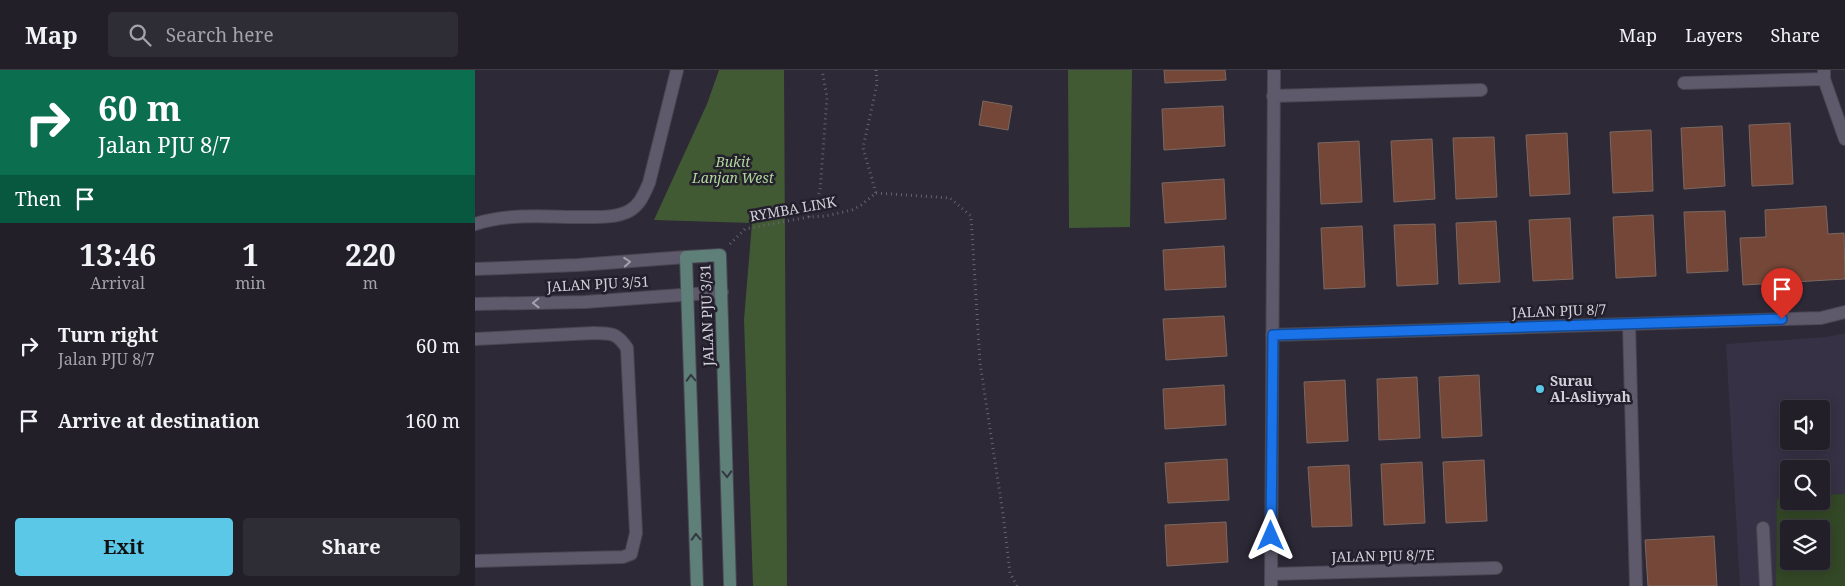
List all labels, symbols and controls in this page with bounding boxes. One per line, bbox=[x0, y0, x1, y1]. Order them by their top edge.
search box bbox=[108, 12, 458, 57]
text: Map bbox=[25, 18, 78, 51]
icon: search bbox=[126, 21, 154, 49]
text: Search here bbox=[166, 22, 274, 48]
text: Map bbox=[1619, 23, 1657, 47]
text: Layers bbox=[1685, 23, 1743, 47]
text: Share bbox=[1771, 23, 1820, 47]
text: 60 m bbox=[98, 84, 181, 131]
icon: right bbox=[15, 90, 80, 155]
text: Jalan PJU 8/7 bbox=[98, 129, 231, 159]
park label: Bukit Lanjan West bbox=[691, 152, 775, 187]
icon: arrive bbox=[71, 185, 99, 213]
text: Then bbox=[15, 186, 61, 212]
street label: RYMBA LINK bbox=[748, 192, 838, 225]
text: 13:46 bbox=[79, 234, 156, 275]
text: 1 bbox=[242, 234, 259, 275]
text: 220 bbox=[345, 234, 396, 275]
one-way arrow bbox=[623, 256, 631, 267]
street label: JALAN PJU 3/31 bbox=[695, 263, 718, 368]
pin bbox=[1761, 268, 1803, 319]
street label: JALAN PJU 3/51 bbox=[545, 271, 650, 296]
text: Arrival bbox=[90, 272, 145, 294]
text: min bbox=[235, 272, 266, 294]
text: m bbox=[363, 272, 378, 294]
icon: arrive bbox=[1768, 275, 1796, 303]
one-way arrow bbox=[532, 298, 540, 308]
street label: JALAN PJU 8/7 bbox=[1510, 299, 1607, 322]
text: Turn right bbox=[58, 322, 158, 348]
icon: right bbox=[15, 332, 43, 360]
text: 60 m bbox=[416, 333, 460, 359]
text: Jalan PJU 8/7 bbox=[58, 348, 155, 370]
place label: Surau Al-Asliyyah bbox=[1550, 371, 1631, 406]
one-way arrow bbox=[685, 374, 696, 382]
marker: Surau Al-Asliyyah bbox=[1534, 383, 1546, 395]
map controls bbox=[1780, 400, 1830, 570]
button: sound bbox=[1780, 400, 1830, 450]
icon: arrive bbox=[15, 407, 43, 435]
text: Arrive at destination bbox=[58, 408, 260, 434]
text: 160 m bbox=[405, 408, 460, 434]
button: search bbox=[1780, 460, 1830, 510]
one-way arrow bbox=[722, 470, 732, 478]
position arrow bbox=[1244, 509, 1296, 561]
button: Exit bbox=[15, 518, 233, 576]
button: Share bbox=[243, 518, 460, 576]
button: layers bbox=[1780, 520, 1830, 570]
one-way arrow bbox=[690, 533, 701, 541]
street label: JALAN PJU 8/7E bbox=[1330, 545, 1435, 566]

